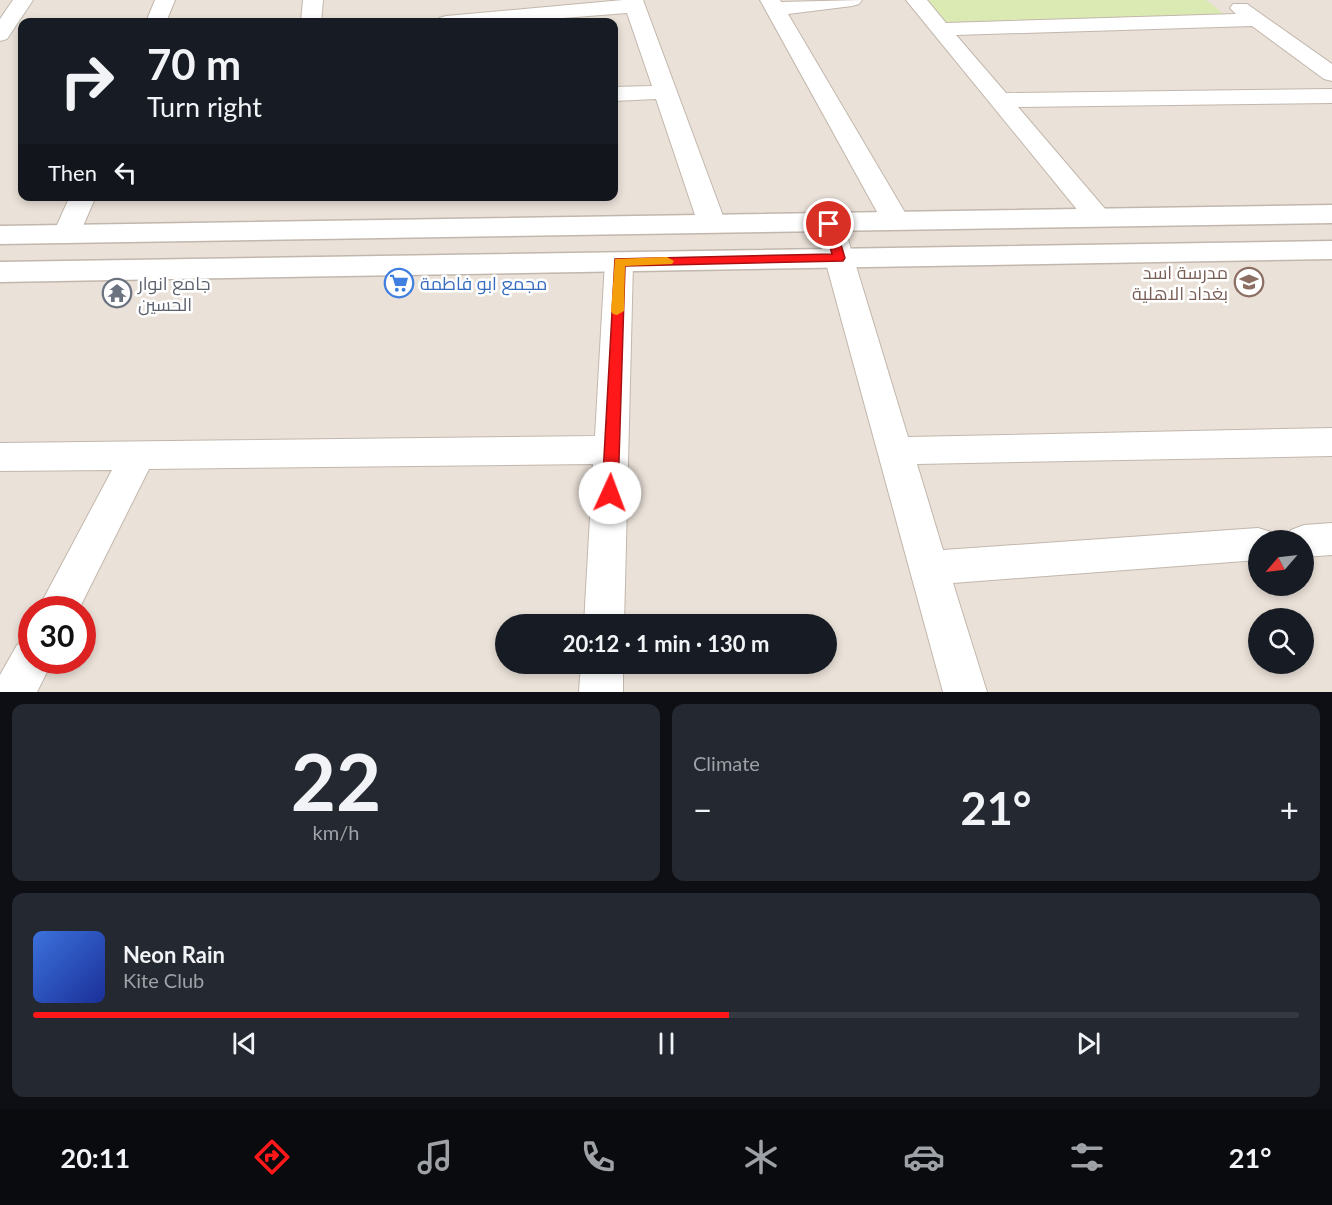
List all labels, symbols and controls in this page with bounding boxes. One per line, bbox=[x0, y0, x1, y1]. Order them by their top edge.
text: 70 m bbox=[147, 39, 241, 89]
icon: right bbox=[48, 42, 126, 120]
text: Turn right bbox=[147, 90, 262, 123]
icon: left bbox=[109, 156, 142, 189]
text: Then bbox=[48, 159, 97, 186]
pin bbox=[803, 198, 854, 249]
icon: arrive bbox=[812, 207, 845, 240]
place label: مدرسة اسد بغداد الاهلية bbox=[1132, 261, 1228, 304]
school or university icon: مدرسة اسد بغداد الاهلية bbox=[1233, 266, 1265, 298]
supermarket icon: مجمع ابو فاطمة bbox=[383, 267, 415, 299]
place label: جامع انوار الحسين bbox=[137, 272, 210, 316]
place label: مجمع ابو فاطمة bbox=[420, 272, 547, 296]
temple icon: جامع انوار الحسين bbox=[101, 277, 133, 309]
position arrow bbox=[578, 461, 642, 525]
north arrow bbox=[1248, 530, 1314, 596]
map controls bbox=[1248, 530, 1314, 674]
speed limit sign: 30 bbox=[18, 596, 96, 674]
button: search bbox=[1248, 608, 1314, 674]
text: 20:12 · 1 min · 130 m bbox=[563, 630, 769, 657]
text: 22 bbox=[291, 734, 381, 828]
text: Climate bbox=[693, 751, 760, 775]
text: 21° bbox=[961, 781, 1031, 835]
text: − bbox=[693, 789, 712, 829]
text: + bbox=[1280, 789, 1299, 829]
text: km/h bbox=[313, 820, 359, 844]
text: Neon Rain bbox=[123, 941, 225, 968]
text: Kite Club bbox=[123, 968, 204, 992]
icon: previous bbox=[228, 1027, 261, 1060]
icon: pause bbox=[650, 1027, 683, 1060]
icon: next bbox=[1072, 1027, 1105, 1060]
icon: directions bbox=[251, 1136, 293, 1178]
icon: music bbox=[414, 1136, 456, 1178]
icon: phone bbox=[577, 1136, 619, 1178]
icon: climate bbox=[740, 1136, 782, 1178]
icon: car bbox=[903, 1136, 945, 1178]
icon: filters bbox=[1066, 1136, 1108, 1178]
text: 20:11 bbox=[60, 1141, 130, 1174]
text: 21° bbox=[1229, 1141, 1271, 1174]

